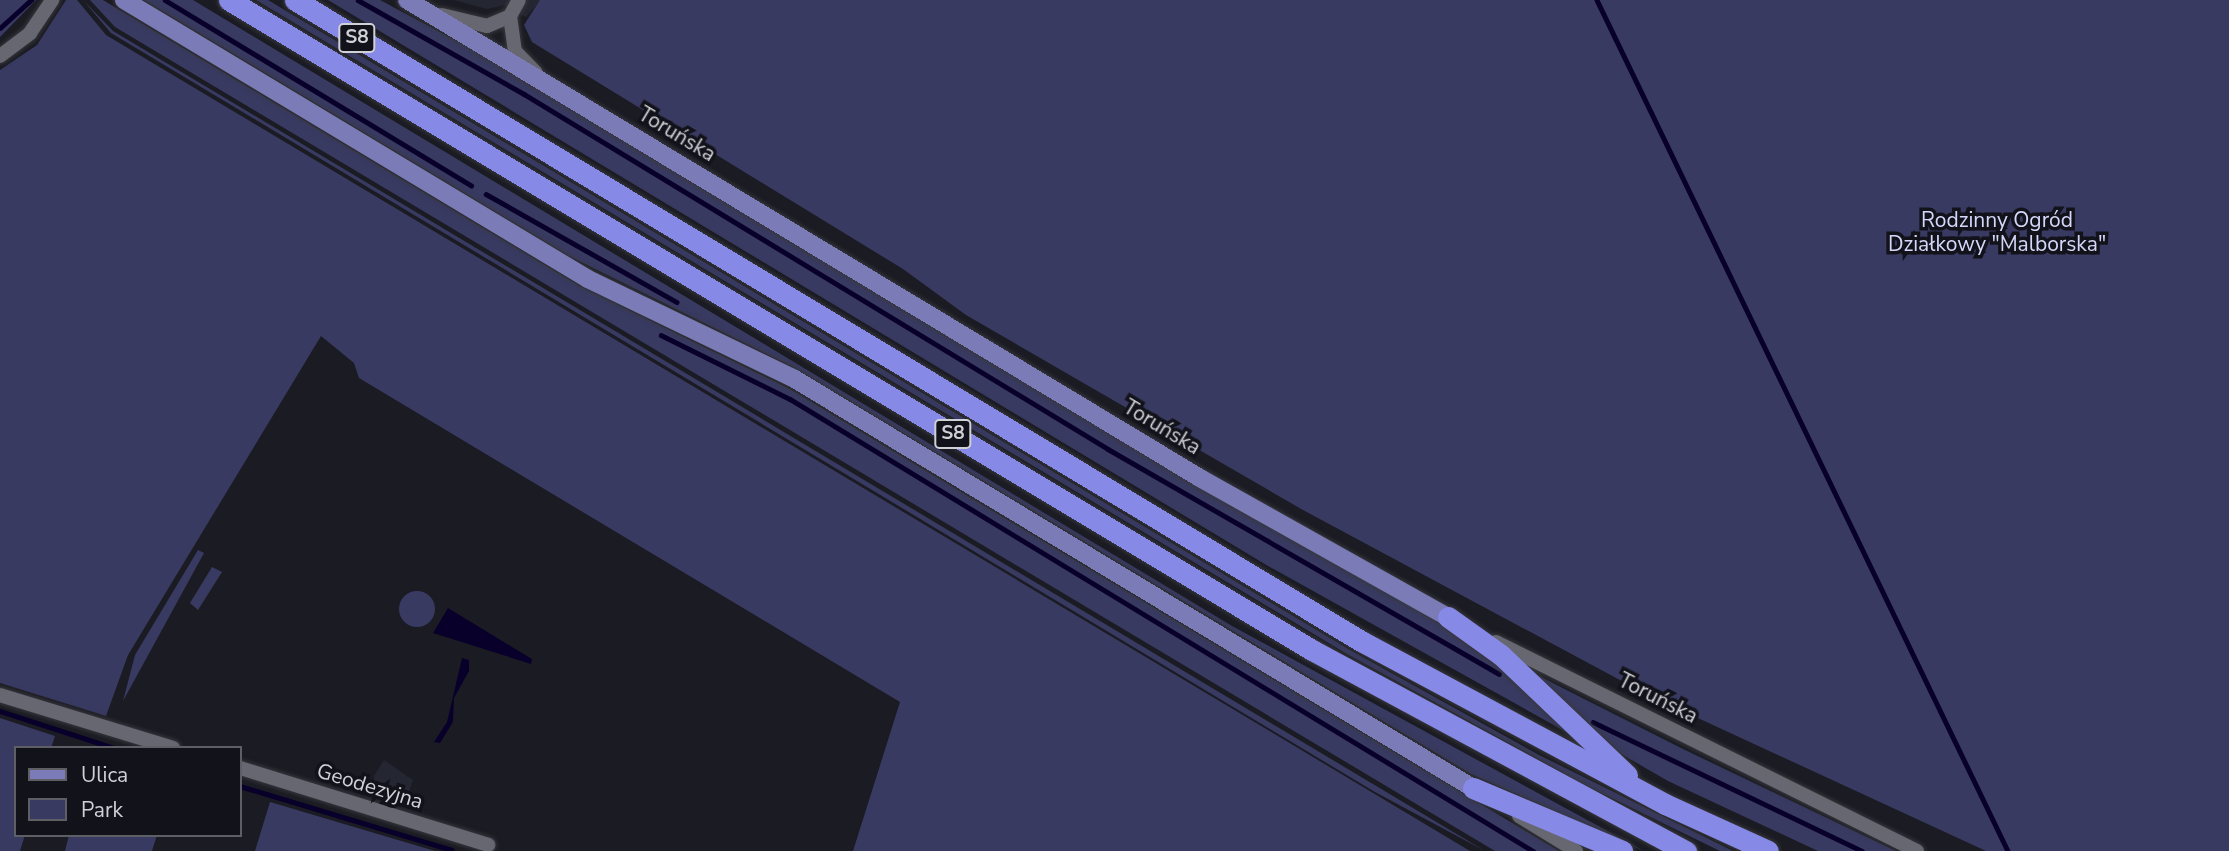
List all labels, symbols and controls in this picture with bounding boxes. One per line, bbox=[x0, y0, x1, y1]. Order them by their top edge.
road number: S8 bbox=[338, 22, 376, 54]
street label: Toruńska bbox=[634, 101, 720, 167]
park label: Rodzinny Ogród Działkowy "Malborska" bbox=[1888, 207, 2106, 257]
street label: Toruńska bbox=[1119, 394, 1205, 460]
road number: S8 bbox=[934, 418, 972, 449]
street label: Toruńska bbox=[1614, 667, 1702, 729]
legend bbox=[14, 746, 242, 837]
street label: Geodezyjna bbox=[314, 758, 426, 814]
text: Ulica bbox=[81, 761, 128, 789]
text: Park bbox=[81, 796, 123, 824]

